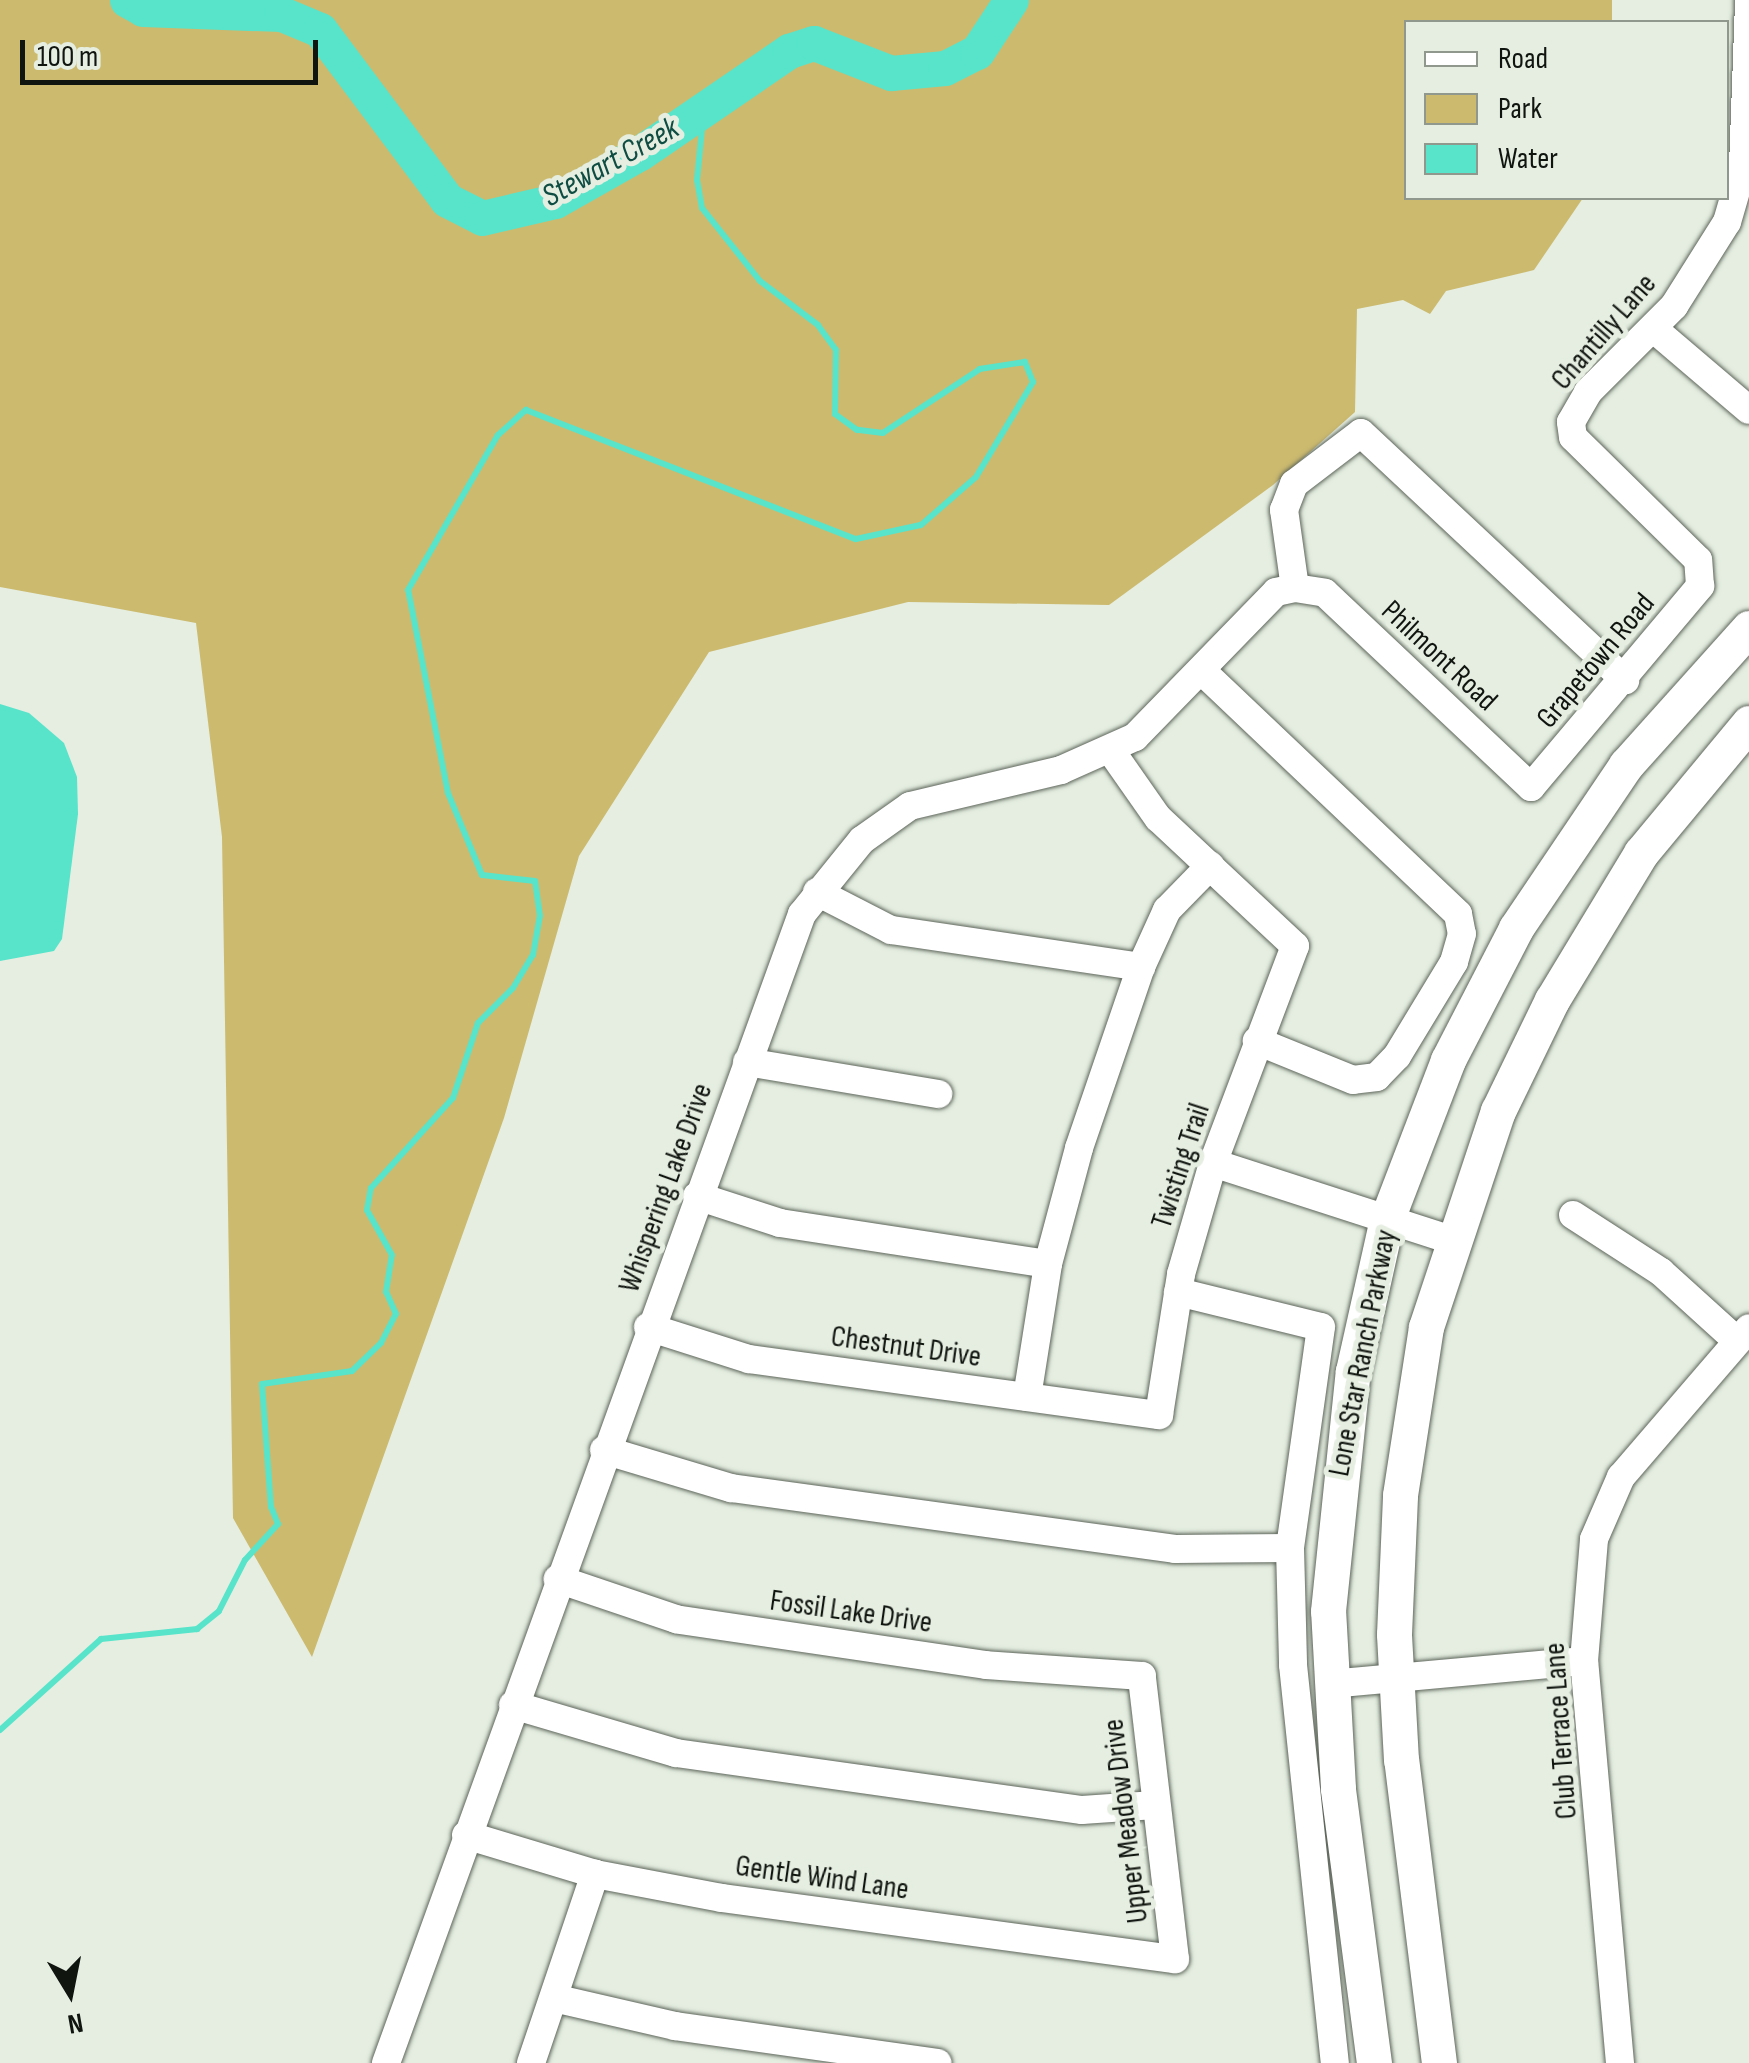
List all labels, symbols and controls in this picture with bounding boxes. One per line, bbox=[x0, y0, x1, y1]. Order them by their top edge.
scale bar bbox=[25, 20, 322, 82]
legend bbox=[1404, 20, 1729, 200]
text: 100 m bbox=[37, 39, 98, 75]
text: Road bbox=[1498, 41, 1548, 77]
text: Park bbox=[1498, 91, 1542, 127]
water label: Stewart Creek bbox=[536, 110, 686, 216]
text: Water bbox=[1498, 141, 1558, 177]
street label: Chantilly Lane bbox=[1544, 267, 1664, 397]
street label: Grapetown Road bbox=[1529, 586, 1663, 736]
street label: Philmont Road bbox=[1374, 593, 1504, 719]
street label: Whispering Lake Drive bbox=[611, 1079, 721, 1297]
street label: Twisting Trail bbox=[1144, 1099, 1218, 1233]
street label: Lone Star Ranch Parkway bbox=[1321, 1227, 1405, 1479]
street label: Chestnut Drive bbox=[829, 1319, 983, 1375]
street label: Fossil Lake Drive bbox=[768, 1583, 934, 1641]
street label: Club Terrace Lane bbox=[1537, 1642, 1585, 1820]
street label: Upper Meadow Drive bbox=[1096, 1717, 1156, 1925]
street label: Gentle Wind Lane bbox=[733, 1848, 911, 1908]
north arrow bbox=[20, 1943, 120, 2043]
text: N bbox=[65, 2005, 86, 2041]

